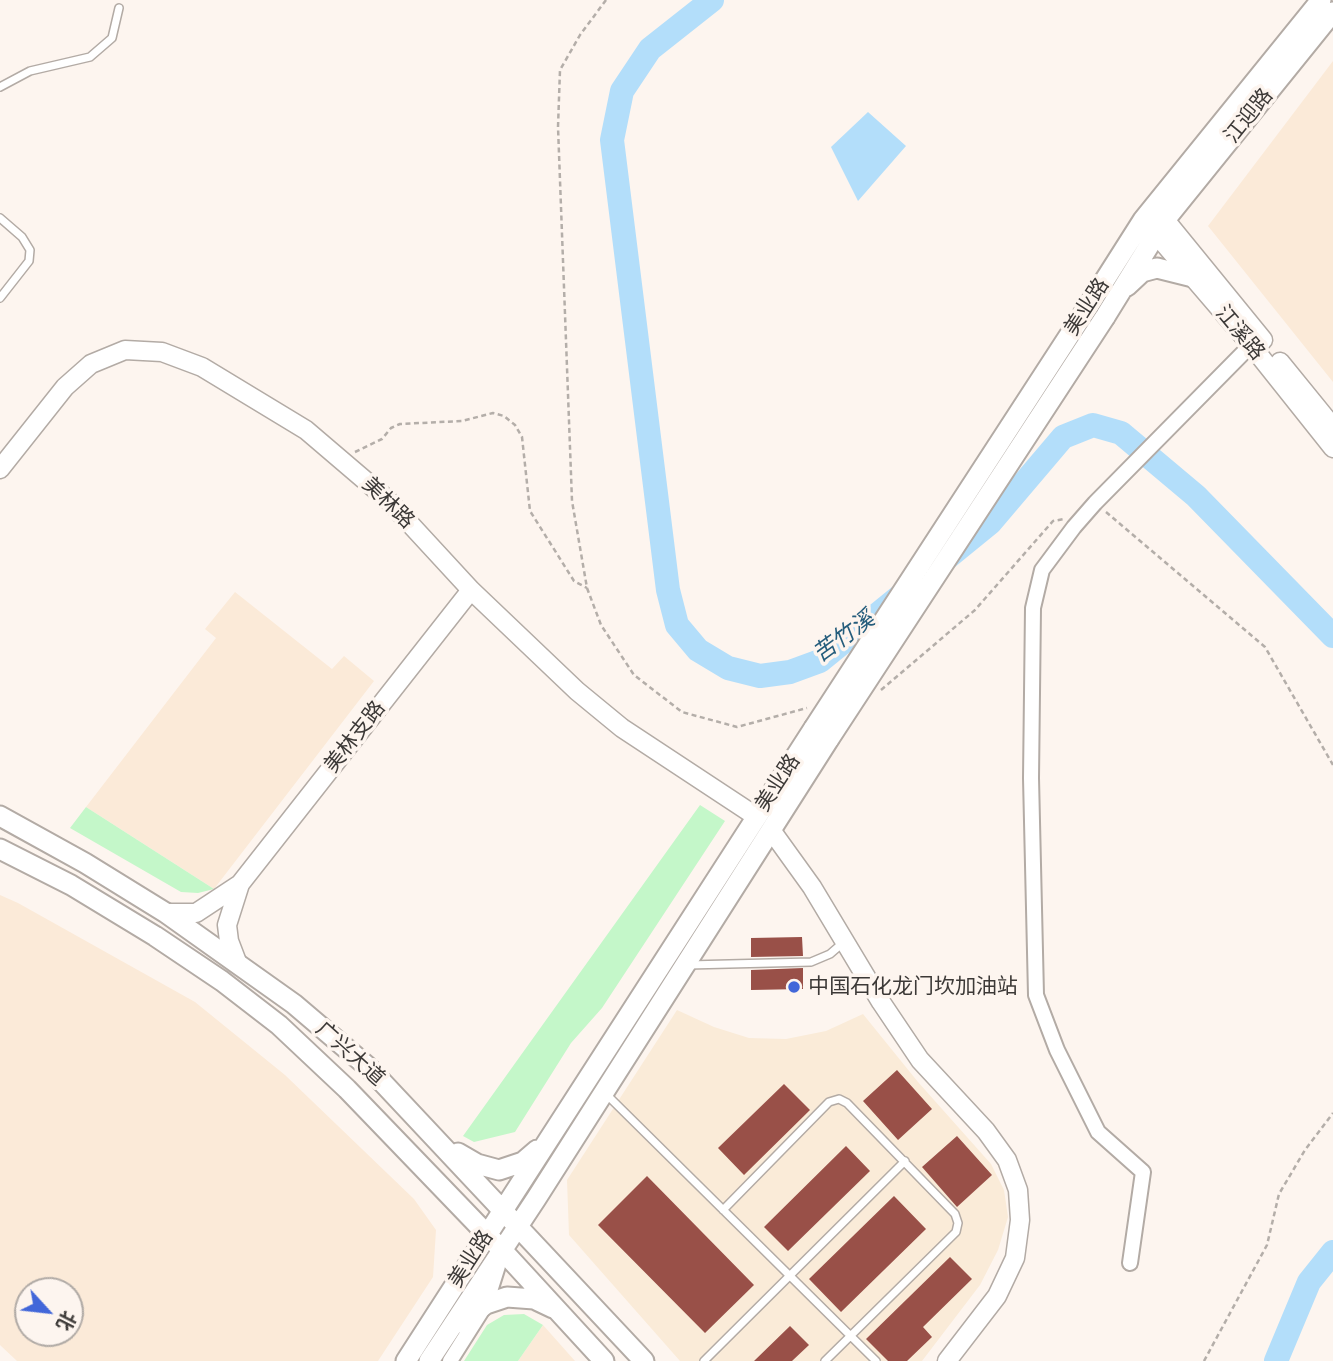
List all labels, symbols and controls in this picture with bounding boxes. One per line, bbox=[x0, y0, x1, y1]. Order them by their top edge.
street label: 江迎路 bbox=[1219, 84, 1279, 148]
street label: 美业路 bbox=[1059, 274, 1115, 340]
street label: 江溪路 bbox=[1210, 301, 1270, 365]
street label: 美林路 bbox=[357, 472, 419, 534]
water label: 苦竹溪 bbox=[808, 606, 880, 668]
street label: 美林支路 bbox=[319, 696, 391, 778]
street label: 美业路 bbox=[750, 750, 806, 816]
place label: 中国石化龙门坎加油站 bbox=[808, 974, 1018, 1000]
marker: 中国石化龙门坎加油站 bbox=[786, 979, 802, 995]
street label: 广兴大道 bbox=[310, 1017, 390, 1091]
street label: 美业路 bbox=[443, 1226, 499, 1292]
north arrow bbox=[14, 1277, 84, 1347]
text: 北 bbox=[52, 1307, 81, 1335]

